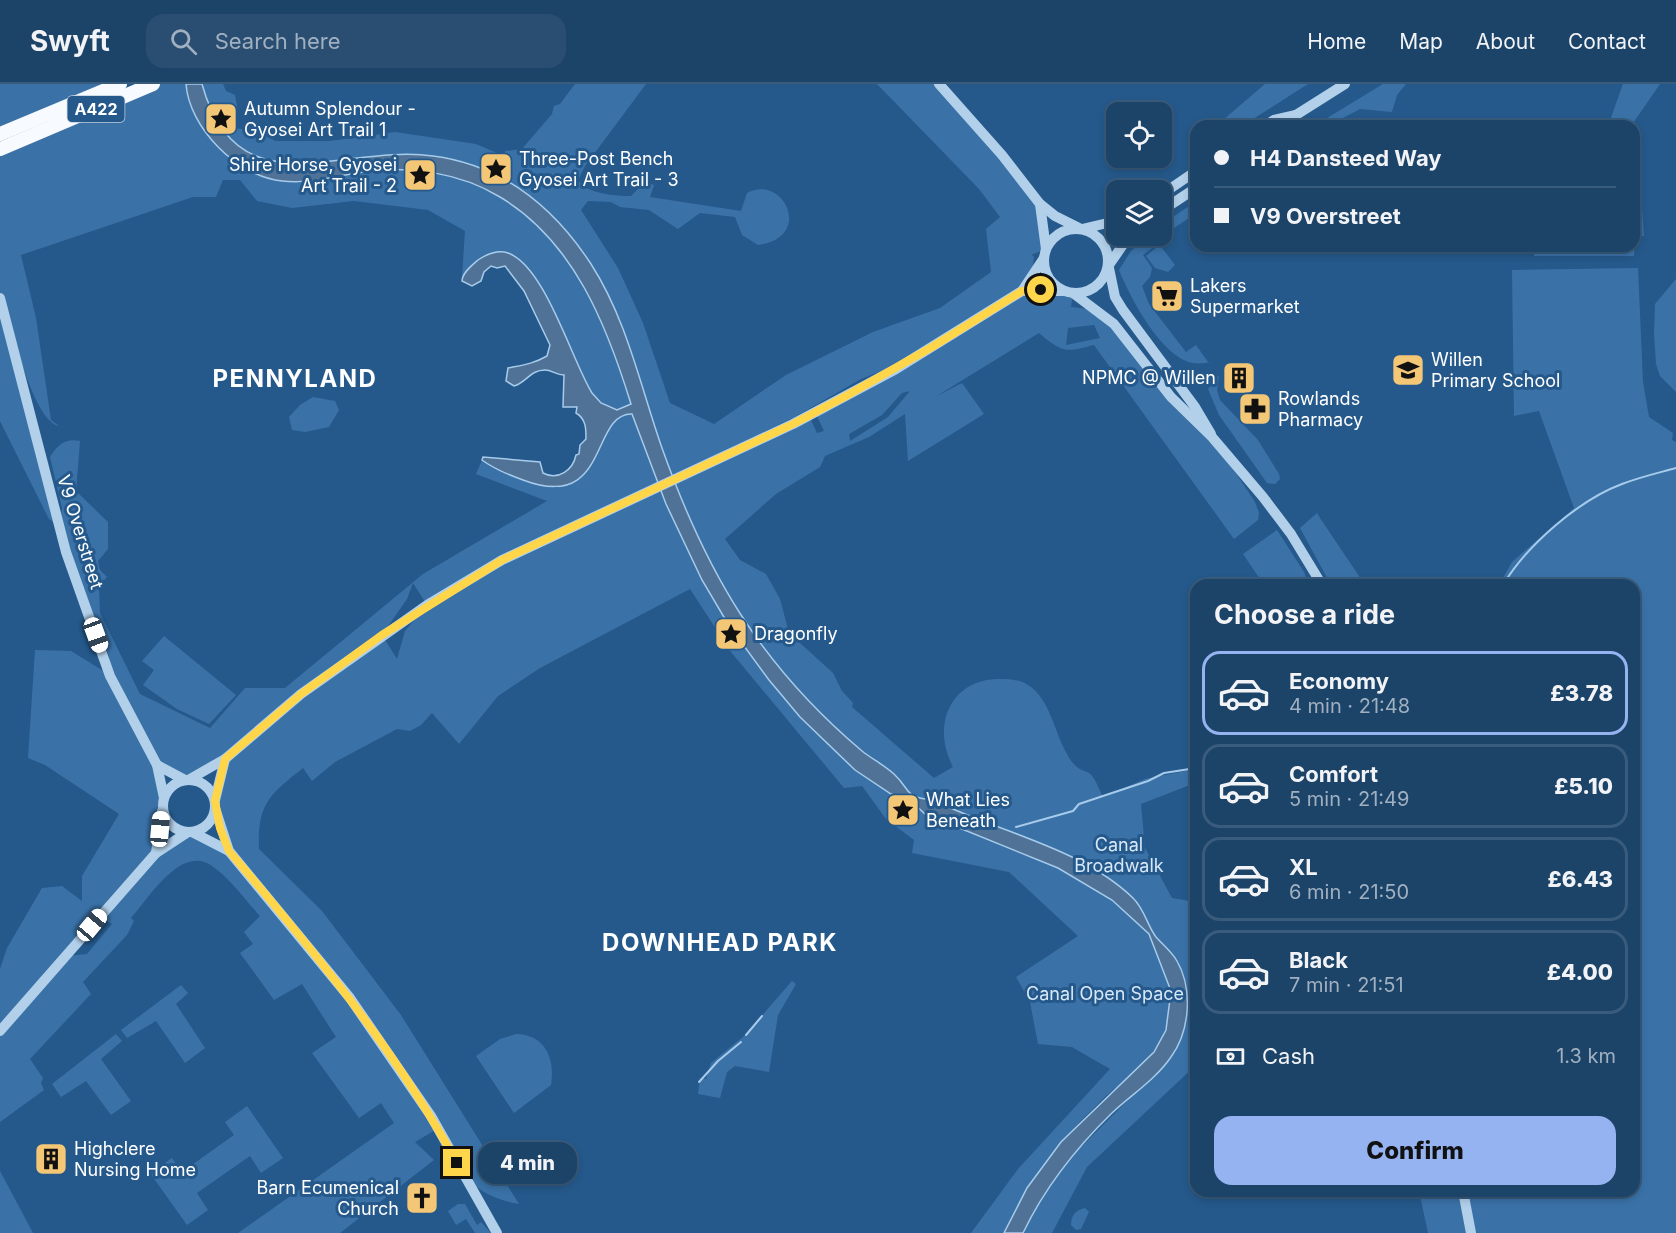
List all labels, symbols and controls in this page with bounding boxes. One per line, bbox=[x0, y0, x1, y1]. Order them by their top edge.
search box bbox=[146, 14, 566, 68]
text: Swyft bbox=[30, 24, 110, 58]
icon: search bbox=[167, 25, 200, 58]
text: Search here bbox=[215, 28, 340, 54]
text: Home bbox=[1307, 29, 1366, 54]
text: Map bbox=[1399, 29, 1443, 54]
text: About bbox=[1476, 29, 1535, 54]
text: Contact bbox=[1568, 29, 1646, 54]
road number: A422 bbox=[68, 96, 124, 122]
place label: Autumn Splendour - Gyosei Art Trail 1 bbox=[244, 98, 416, 140]
place icon: Autumn Splendour - Gyosei Art Trail 1 bbox=[203, 101, 239, 137]
map controls bbox=[1106, 102, 1172, 246]
button: locate bbox=[1106, 102, 1172, 168]
text: H4 Dansteed Way bbox=[1250, 145, 1442, 171]
place label: Three-Post Bench Gyosei Art Trail - 3 bbox=[519, 148, 679, 190]
place icon: Three-Post Bench Gyosei Art Trail - 3 bbox=[478, 151, 514, 187]
place label: Shire Horse, Gyosei Art Trail - 2 bbox=[229, 154, 397, 196]
place icon: Shire Horse, Gyosei Art Trail - 2 bbox=[402, 157, 438, 193]
button: layers bbox=[1106, 180, 1172, 246]
text: V9 Overstreet bbox=[1250, 203, 1401, 229]
place label: Lakers Supermarket bbox=[1190, 275, 1300, 317]
route start bbox=[1027, 276, 1054, 303]
supermarket icon: Lakers Supermarket bbox=[1149, 278, 1185, 314]
place label: Willen Primary School bbox=[1431, 349, 1560, 391]
school or university icon: Willen Primary School bbox=[1390, 352, 1426, 388]
building icon: NPMC @ Willen bbox=[1221, 360, 1257, 396]
district label: PENNYLAND bbox=[213, 364, 377, 393]
place label: NPMC @ Willen bbox=[1082, 367, 1216, 388]
place label: Rowlands Pharmacy bbox=[1278, 388, 1363, 430]
pharmacy icon: Rowlands Pharmacy bbox=[1237, 391, 1273, 427]
street label: V9 Overstreet bbox=[53, 472, 108, 592]
text: Choose a ride bbox=[1214, 598, 1395, 631]
car bbox=[81, 615, 111, 655]
place icon: Dragonfly bbox=[713, 616, 749, 652]
place label: Dragonfly bbox=[754, 623, 838, 644]
icon: car bbox=[1217, 666, 1271, 720]
text: Economy bbox=[1289, 668, 1389, 694]
text: £3.78 bbox=[1550, 680, 1613, 706]
text: 4 min · 21:48 bbox=[1289, 694, 1410, 718]
icon: car bbox=[1217, 759, 1271, 813]
text: Comfort bbox=[1289, 761, 1378, 787]
text: £5.10 bbox=[1554, 773, 1613, 799]
text: 5 min · 21:49 bbox=[1289, 787, 1409, 811]
place label: What Lies Beneath bbox=[926, 789, 1010, 831]
place icon: What Lies Beneath bbox=[885, 792, 921, 828]
car bbox=[149, 810, 171, 848]
park label: Canal Broadwalk bbox=[1074, 834, 1164, 876]
icon: car bbox=[1217, 852, 1271, 906]
text: XL bbox=[1289, 854, 1318, 880]
text: £6.43 bbox=[1547, 866, 1613, 892]
text: 6 min · 21:50 bbox=[1289, 880, 1409, 904]
car bbox=[74, 905, 110, 945]
district label: DOWNHEAD PARK bbox=[602, 928, 838, 957]
icon: car bbox=[1217, 945, 1271, 999]
text: Black bbox=[1289, 947, 1348, 973]
text: £4.00 bbox=[1547, 959, 1613, 985]
text: 7 min · 21:51 bbox=[1289, 973, 1404, 997]
park label: Canal Open Space bbox=[1026, 983, 1184, 1004]
icon: cash bbox=[1214, 1040, 1247, 1073]
text: Cash bbox=[1262, 1043, 1315, 1069]
text: 1.3 km bbox=[1556, 1044, 1616, 1068]
button: Confirm bbox=[1214, 1116, 1616, 1185]
place label: Highclere Nursing Home bbox=[74, 1138, 196, 1180]
building icon: Highclere Nursing Home bbox=[33, 1141, 69, 1177]
callout: 4 min bbox=[478, 1142, 577, 1184]
route end bbox=[443, 1149, 470, 1176]
text: 4 min bbox=[500, 1151, 555, 1175]
place label: Barn Ecumenical Church bbox=[256, 1177, 399, 1219]
church icon: Barn Ecumenical Church bbox=[404, 1180, 440, 1216]

